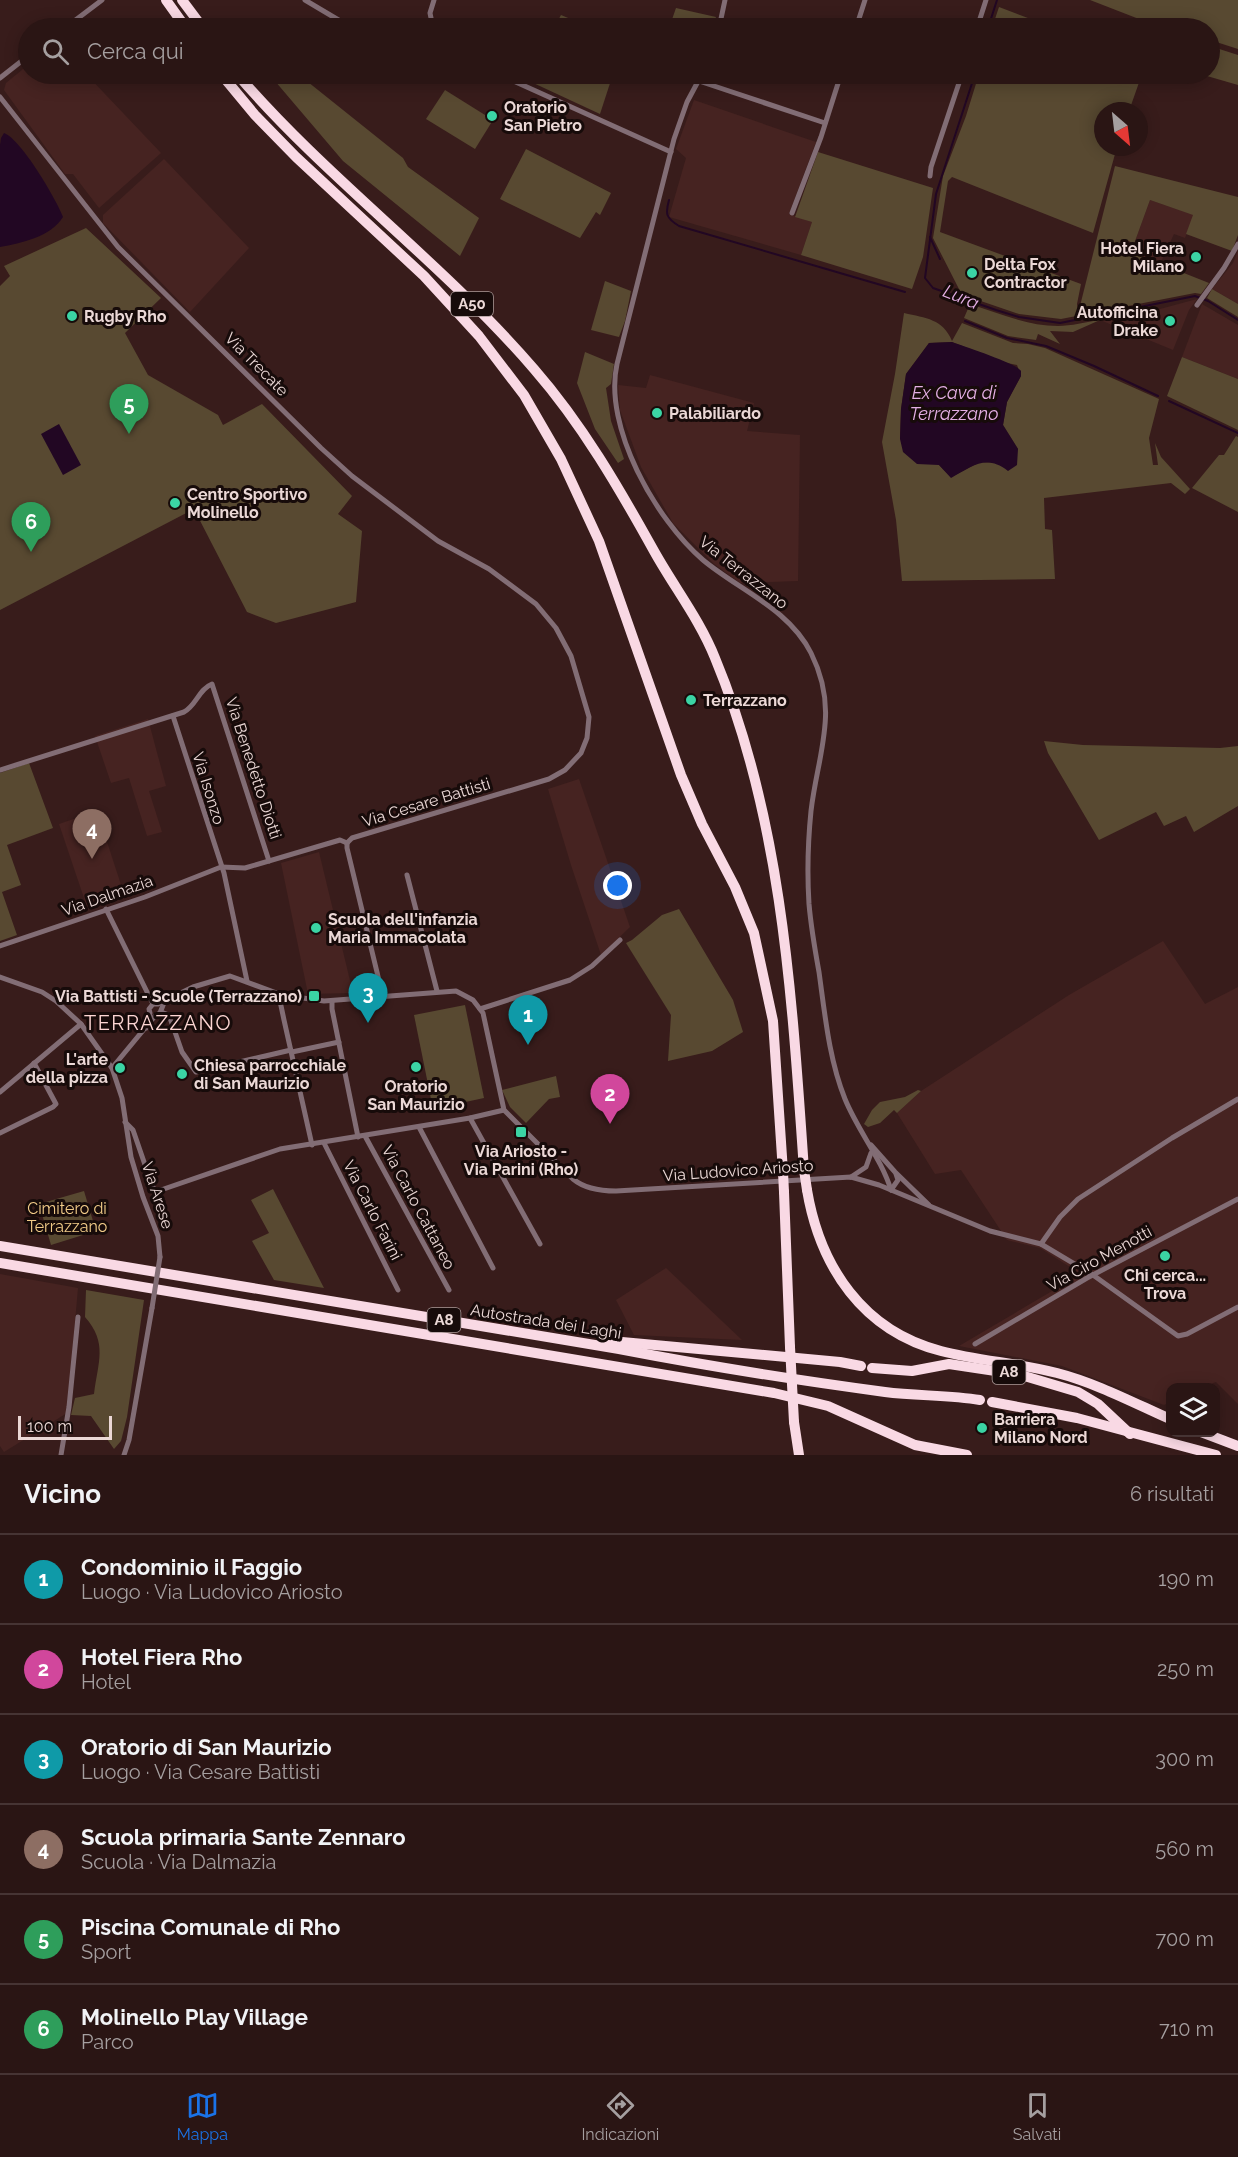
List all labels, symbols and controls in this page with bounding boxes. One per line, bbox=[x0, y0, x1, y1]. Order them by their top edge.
search box bbox=[18, 18, 1220, 84]
icon: search bbox=[39, 35, 72, 68]
text: Cerca qui bbox=[87, 38, 184, 64]
place label: Oratorio San Pietro bbox=[504, 98, 582, 135]
north arrow bbox=[1094, 102, 1148, 156]
marker: Oratorio San Pietro bbox=[485, 109, 499, 123]
place label: Hotel Fiera Milano bbox=[1100, 239, 1184, 276]
marker: Hotel Fiera Milano bbox=[1189, 250, 1203, 264]
place label: Delta Fox Contractor bbox=[984, 255, 1067, 292]
marker: Delta Fox Contractor bbox=[965, 266, 979, 280]
water label: Lura bbox=[940, 280, 982, 313]
road number: A50 bbox=[451, 292, 493, 316]
place label: Autofficina Drake bbox=[1077, 303, 1158, 340]
place label: Rugby Rho bbox=[84, 307, 167, 326]
marker: Rugby Rho bbox=[65, 309, 79, 323]
marker: Autofficina Drake bbox=[1163, 314, 1177, 328]
street label: Via Trecate bbox=[221, 329, 292, 400]
water label: Ex Cava di Terrazzano bbox=[910, 382, 998, 424]
pin: 5 bbox=[110, 384, 148, 434]
place label: Palabiliardo bbox=[669, 404, 761, 423]
marker: Palabiliardo bbox=[650, 406, 664, 420]
place label: Centro Sportivo Molinello bbox=[187, 485, 307, 522]
marker: Centro Sportivo Molinello bbox=[168, 496, 182, 510]
pin: 6 bbox=[12, 502, 51, 552]
street label: Via Terrazzano bbox=[696, 532, 792, 613]
place label: Terrazzano bbox=[703, 691, 787, 710]
marker: Terrazzano bbox=[684, 693, 698, 707]
street label: Via Benedetto Diotti bbox=[222, 695, 285, 841]
street label: Via Isonzo bbox=[188, 750, 229, 827]
street label: Via Cesare Battisti bbox=[360, 774, 492, 831]
pin: 4 bbox=[72, 810, 112, 859]
street label: Via Dalmazia bbox=[59, 871, 155, 920]
your location bbox=[603, 871, 632, 900]
place label: Scuola dell'infanzia Maria Immacolata bbox=[328, 910, 478, 947]
marker: Scuola dell'infanzia Maria Immacolata bbox=[309, 921, 323, 935]
pin: 3 bbox=[348, 974, 388, 1023]
place label: Via Battisti - Scuole (Terrazzano) bbox=[55, 987, 302, 1006]
marker: Via Battisti - Scuole (Terrazzano) bbox=[307, 989, 321, 1003]
pin: 1 bbox=[508, 996, 548, 1045]
district label: TERRAZZANO bbox=[84, 1011, 232, 1035]
place label: L'arte della pizza bbox=[26, 1050, 108, 1087]
place label: Chiesa parrocchiale di San Maurizio bbox=[194, 1056, 347, 1093]
marker: Oratorio San Maurizio bbox=[409, 1060, 423, 1074]
marker: L'arte della pizza bbox=[113, 1061, 127, 1075]
marker: Chiesa parrocchiale di San Maurizio bbox=[175, 1067, 189, 1081]
pin: 2 bbox=[590, 1074, 630, 1124]
place label: Oratorio San Maurizio bbox=[367, 1077, 465, 1114]
marker: Via Ariosto - Via Parini (Rho) bbox=[514, 1125, 528, 1139]
street label: Via Carlo Cattaneo bbox=[378, 1142, 459, 1273]
place label: Via Ariosto - Via Parini (Rho) bbox=[464, 1142, 578, 1179]
street label: Via Ludovico Ariosto bbox=[662, 1156, 814, 1185]
street label: Via Carlo Farini bbox=[339, 1157, 406, 1263]
street label: Via Arese bbox=[138, 1159, 177, 1231]
park label: Cimitero di Terrazzano bbox=[27, 1199, 107, 1236]
street label: Via Ciro Menotti bbox=[1044, 1222, 1155, 1295]
marker: Chi cerca... Trova bbox=[1158, 1249, 1172, 1263]
place label: Chi cerca... Trova bbox=[1124, 1266, 1206, 1303]
street label: Autostrada dei Laghi bbox=[469, 1300, 623, 1343]
road number: A8 bbox=[428, 1308, 460, 1332]
road number: A8 bbox=[992, 1360, 1026, 1384]
map controls bbox=[1166, 1383, 1220, 1437]
button: layers bbox=[1166, 1383, 1220, 1437]
place label: Barriera Milano Nord bbox=[994, 1410, 1088, 1447]
scale bar bbox=[18, 1413, 112, 1440]
text: 100 m bbox=[27, 1417, 72, 1436]
marker: Barriera Milano Nord bbox=[975, 1421, 989, 1435]
text: Vicino bbox=[24, 1479, 101, 1509]
text: 6 risultati bbox=[1130, 1482, 1214, 1506]
text: Condominio il Faggio bbox=[81, 1554, 302, 1580]
text: 1 bbox=[39, 1567, 48, 1591]
text: 190 m bbox=[1158, 1567, 1214, 1591]
text: Luogo · Via Ludovico Ariosto bbox=[81, 1580, 343, 1604]
text: Hotel Fiera Rho bbox=[81, 1644, 242, 1670]
text: 2 bbox=[38, 1657, 49, 1681]
text: 250 m bbox=[1157, 1657, 1214, 1681]
text: Hotel bbox=[81, 1670, 131, 1694]
text: Oratorio di San Maurizio bbox=[81, 1734, 332, 1760]
text: 3 bbox=[38, 1747, 49, 1771]
text: 300 m bbox=[1155, 1747, 1214, 1771]
text: Luogo · Via Cesare Battisti bbox=[81, 1760, 320, 1784]
text: Scuola primaria Sante Zennaro bbox=[81, 1824, 406, 1850]
text: 4 bbox=[38, 1837, 49, 1861]
text: 560 m bbox=[1155, 1837, 1214, 1861]
text: Scuola · Via Dalmazia bbox=[81, 1850, 276, 1874]
text: Piscina Comunale di Rho bbox=[81, 1914, 340, 1940]
text: 5 bbox=[38, 1927, 49, 1951]
text: 700 m bbox=[1155, 1927, 1214, 1951]
text: Sport bbox=[81, 1940, 131, 1964]
text: Molinello Play Village bbox=[81, 2004, 308, 2030]
text: 6 bbox=[37, 2017, 50, 2041]
text: 710 m bbox=[1159, 2017, 1214, 2041]
text: Parco bbox=[81, 2030, 134, 2054]
tab: Mappa bbox=[177, 2089, 228, 2144]
tab: Indicazioni bbox=[581, 2089, 659, 2144]
tab: Salvati bbox=[1013, 2089, 1061, 2144]

